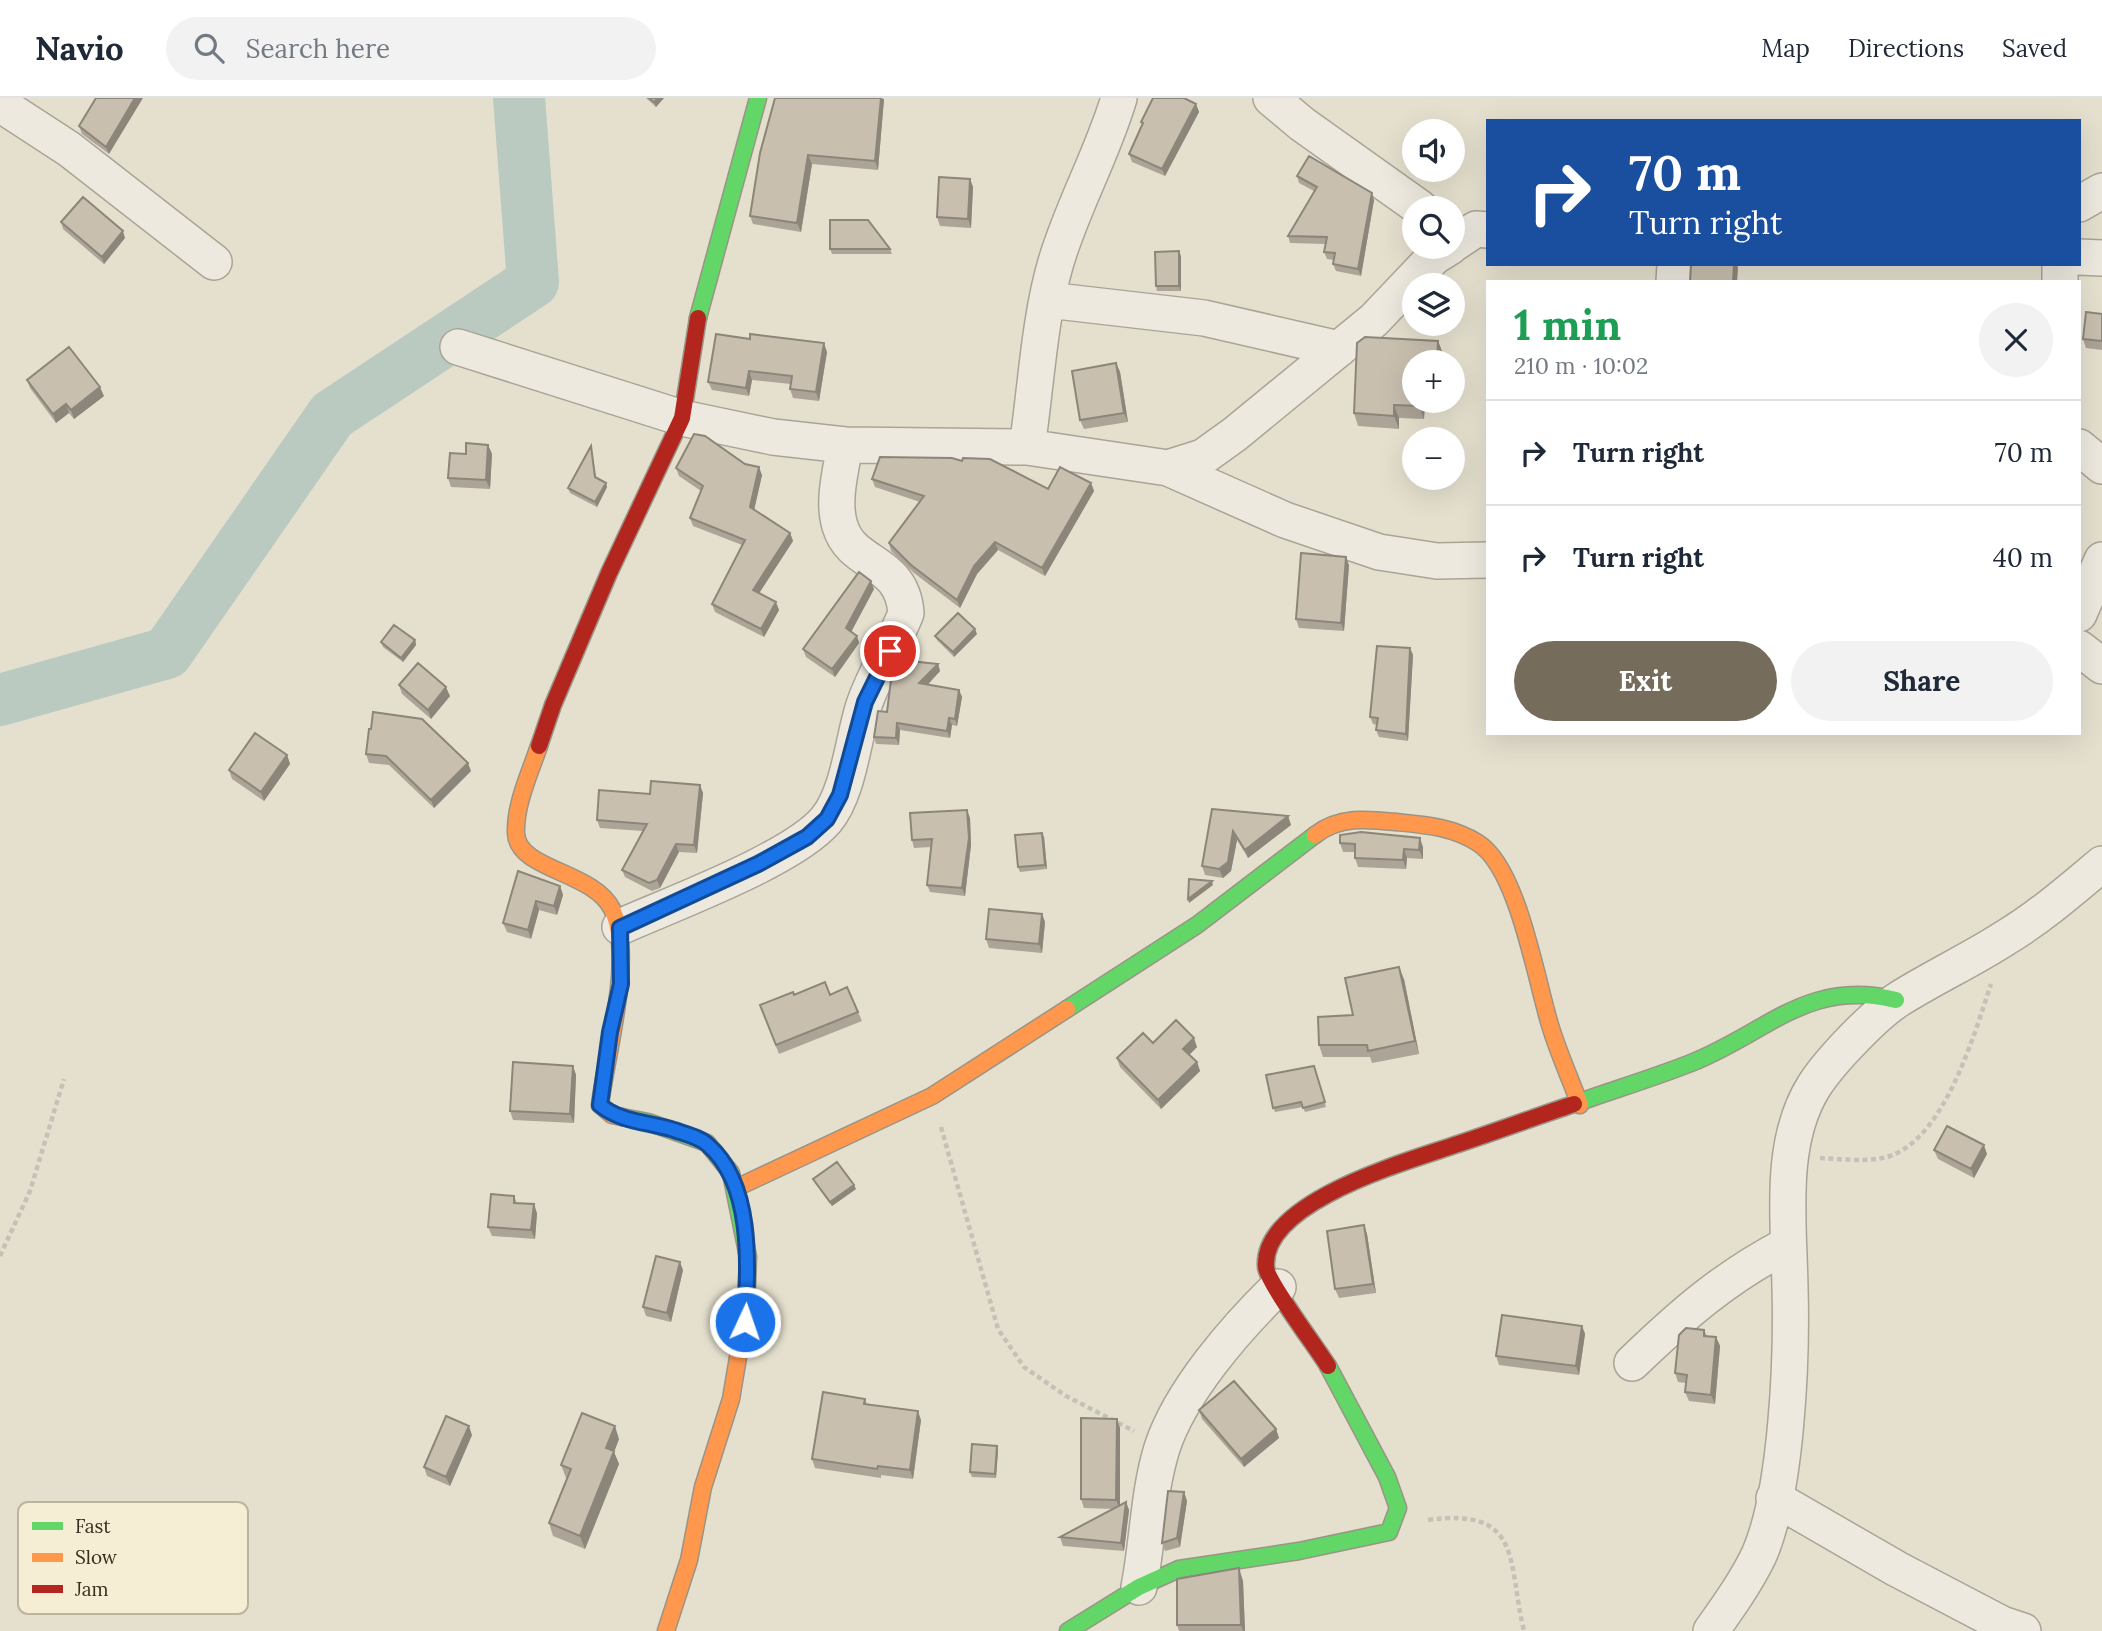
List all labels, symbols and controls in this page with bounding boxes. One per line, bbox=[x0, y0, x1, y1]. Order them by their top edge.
search box bbox=[166, 17, 656, 80]
text: Navio bbox=[35, 27, 124, 69]
icon: search bbox=[190, 29, 228, 67]
text: Search here bbox=[246, 32, 390, 65]
text: Map bbox=[1761, 33, 1810, 64]
text: Directions bbox=[1848, 33, 1964, 64]
text: Saved bbox=[2002, 33, 2067, 64]
map controls bbox=[1402, 119, 1465, 490]
button: sound bbox=[1402, 119, 1465, 182]
text: 70 m bbox=[1629, 141, 1741, 203]
icon: right bbox=[1514, 147, 1605, 238]
button: search bbox=[1402, 196, 1465, 259]
text: Turn right bbox=[1629, 202, 1782, 243]
button: layers bbox=[1402, 273, 1465, 336]
text: 1 min bbox=[1514, 298, 1621, 352]
button: close bbox=[1979, 303, 2053, 377]
button: + bbox=[1402, 350, 1465, 413]
text: 210 m · 10:02 bbox=[1514, 351, 1648, 380]
button: − bbox=[1402, 427, 1465, 490]
icon: right bbox=[1514, 434, 1552, 472]
text: Turn right bbox=[1573, 436, 1704, 469]
text: 70 m bbox=[1995, 436, 2053, 469]
icon: right bbox=[1514, 539, 1552, 577]
text: Turn right bbox=[1573, 541, 1704, 574]
text: 40 m bbox=[1993, 541, 2053, 574]
pin bbox=[860, 621, 920, 681]
icon: arrive bbox=[871, 632, 909, 670]
button: Exit bbox=[1514, 641, 1777, 721]
button: Share bbox=[1791, 641, 2053, 721]
position arrow bbox=[708, 1285, 782, 1359]
legend bbox=[18, 1502, 248, 1614]
text: Fast bbox=[75, 1514, 111, 1538]
text: Slow bbox=[75, 1545, 118, 1569]
text: Jam bbox=[74, 1577, 109, 1601]

